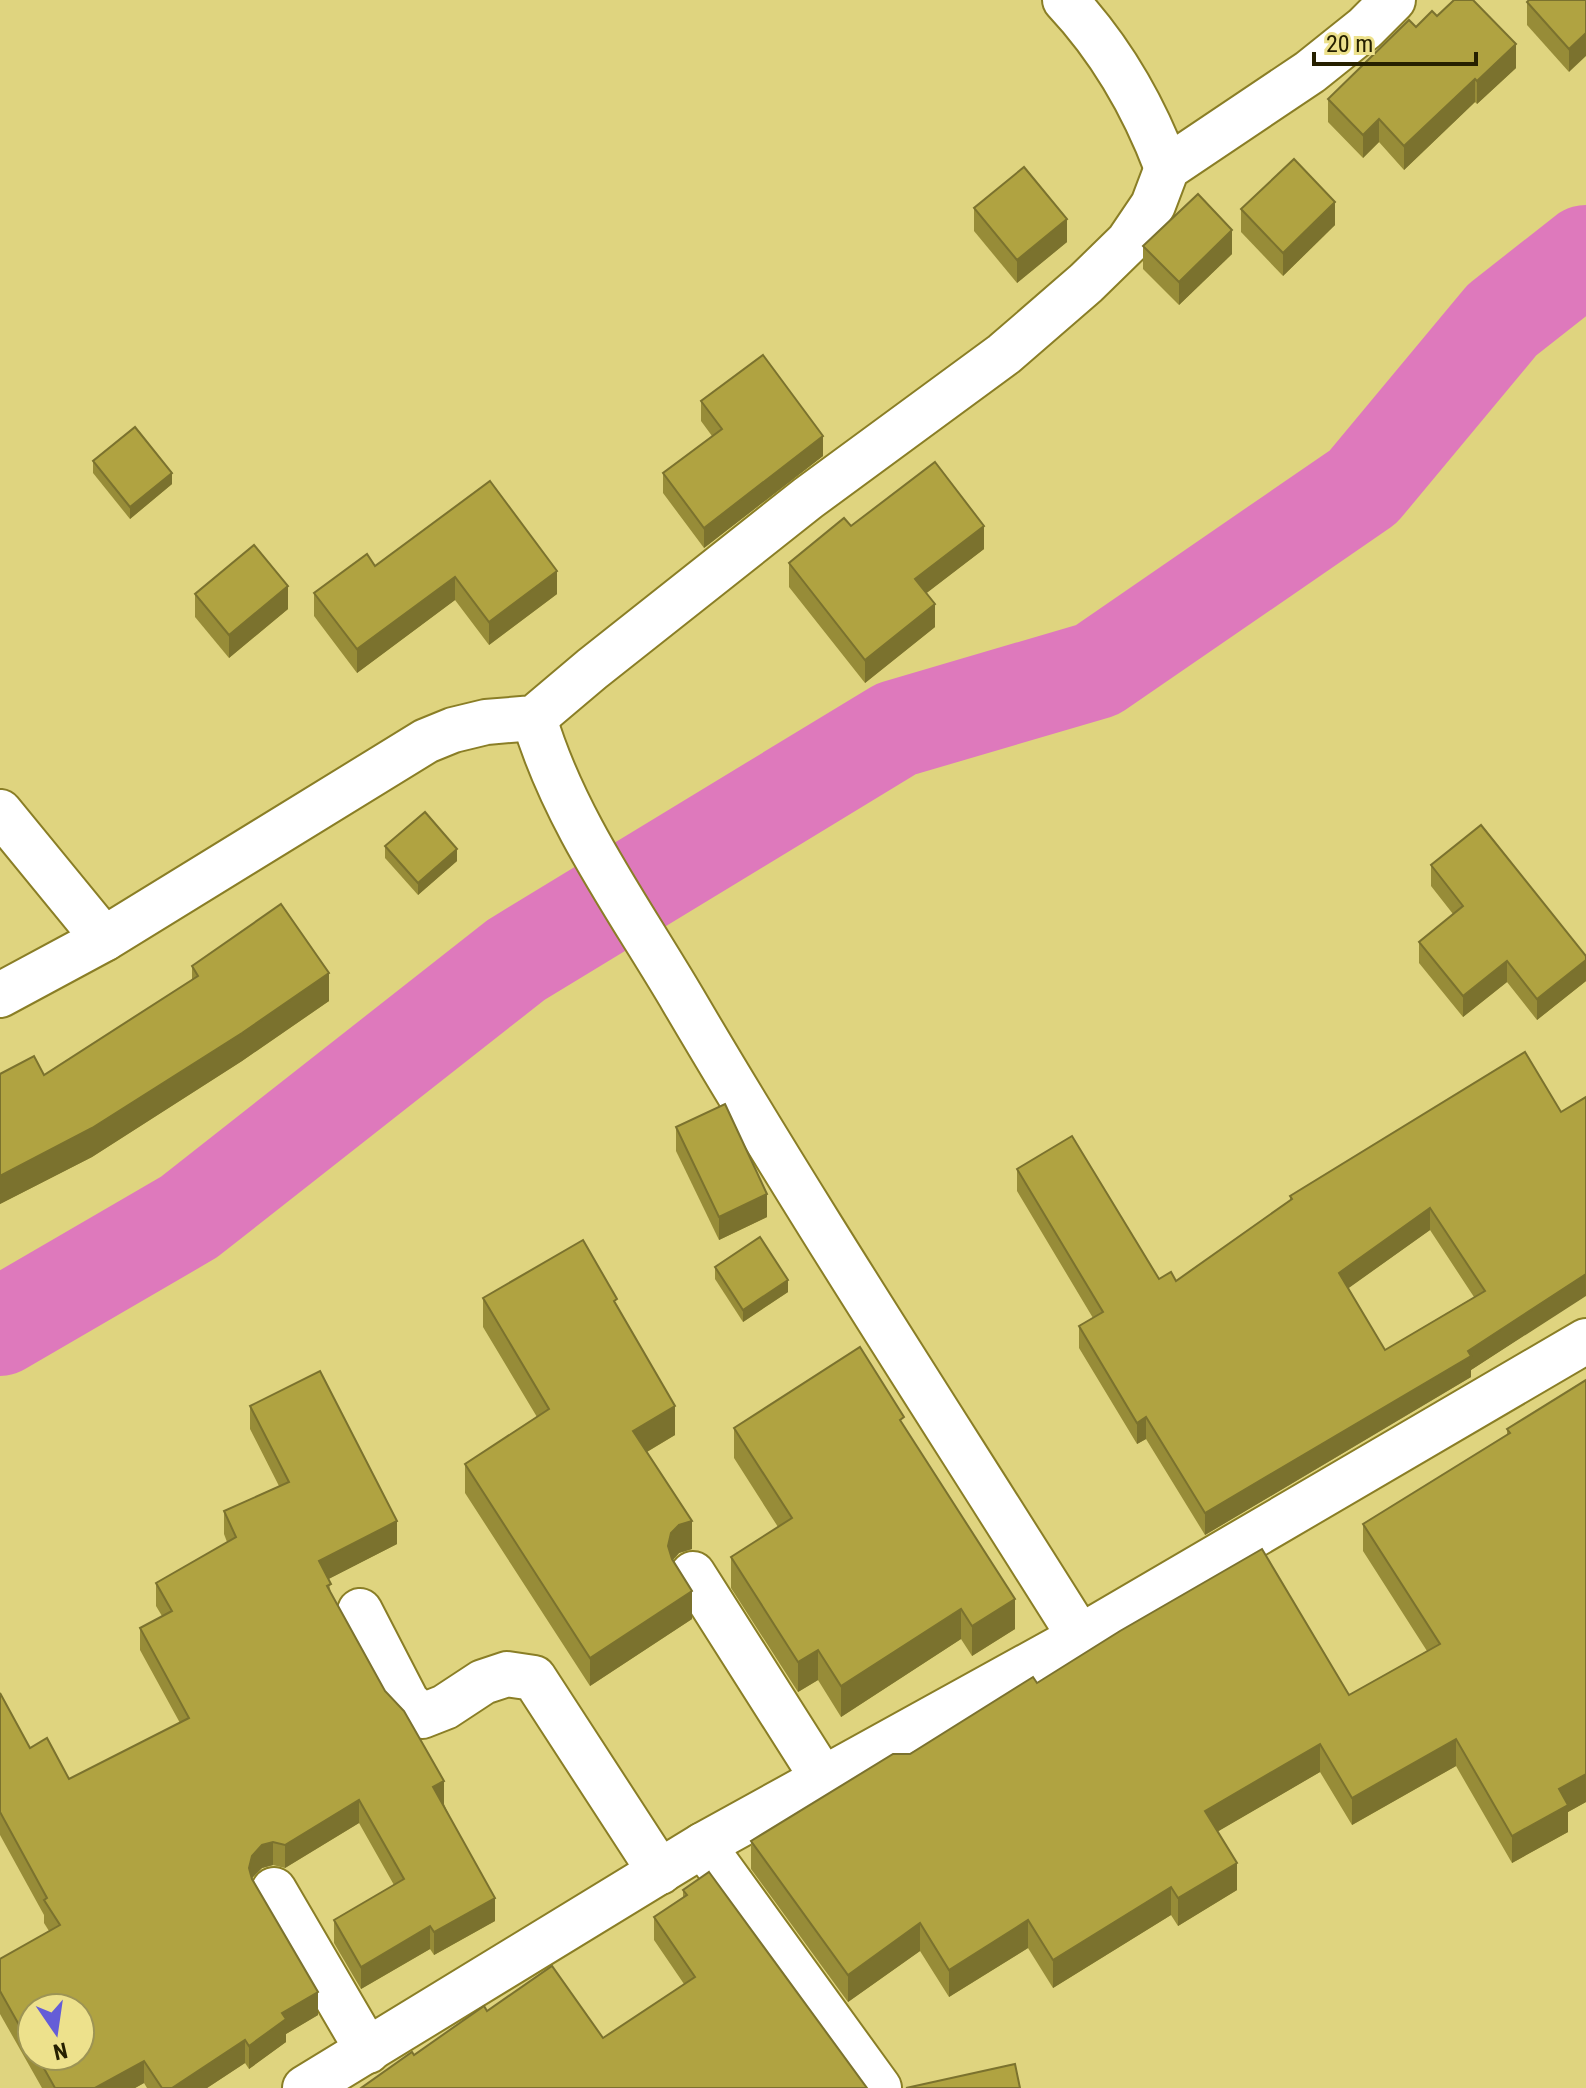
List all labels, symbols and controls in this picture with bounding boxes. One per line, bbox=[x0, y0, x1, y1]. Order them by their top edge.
scale bar bbox=[1314, 16, 1476, 66]
text: 20 m bbox=[1326, 30, 1373, 58]
north arrow bbox=[16, 1992, 96, 2072]
text: N bbox=[51, 2037, 70, 2065]

